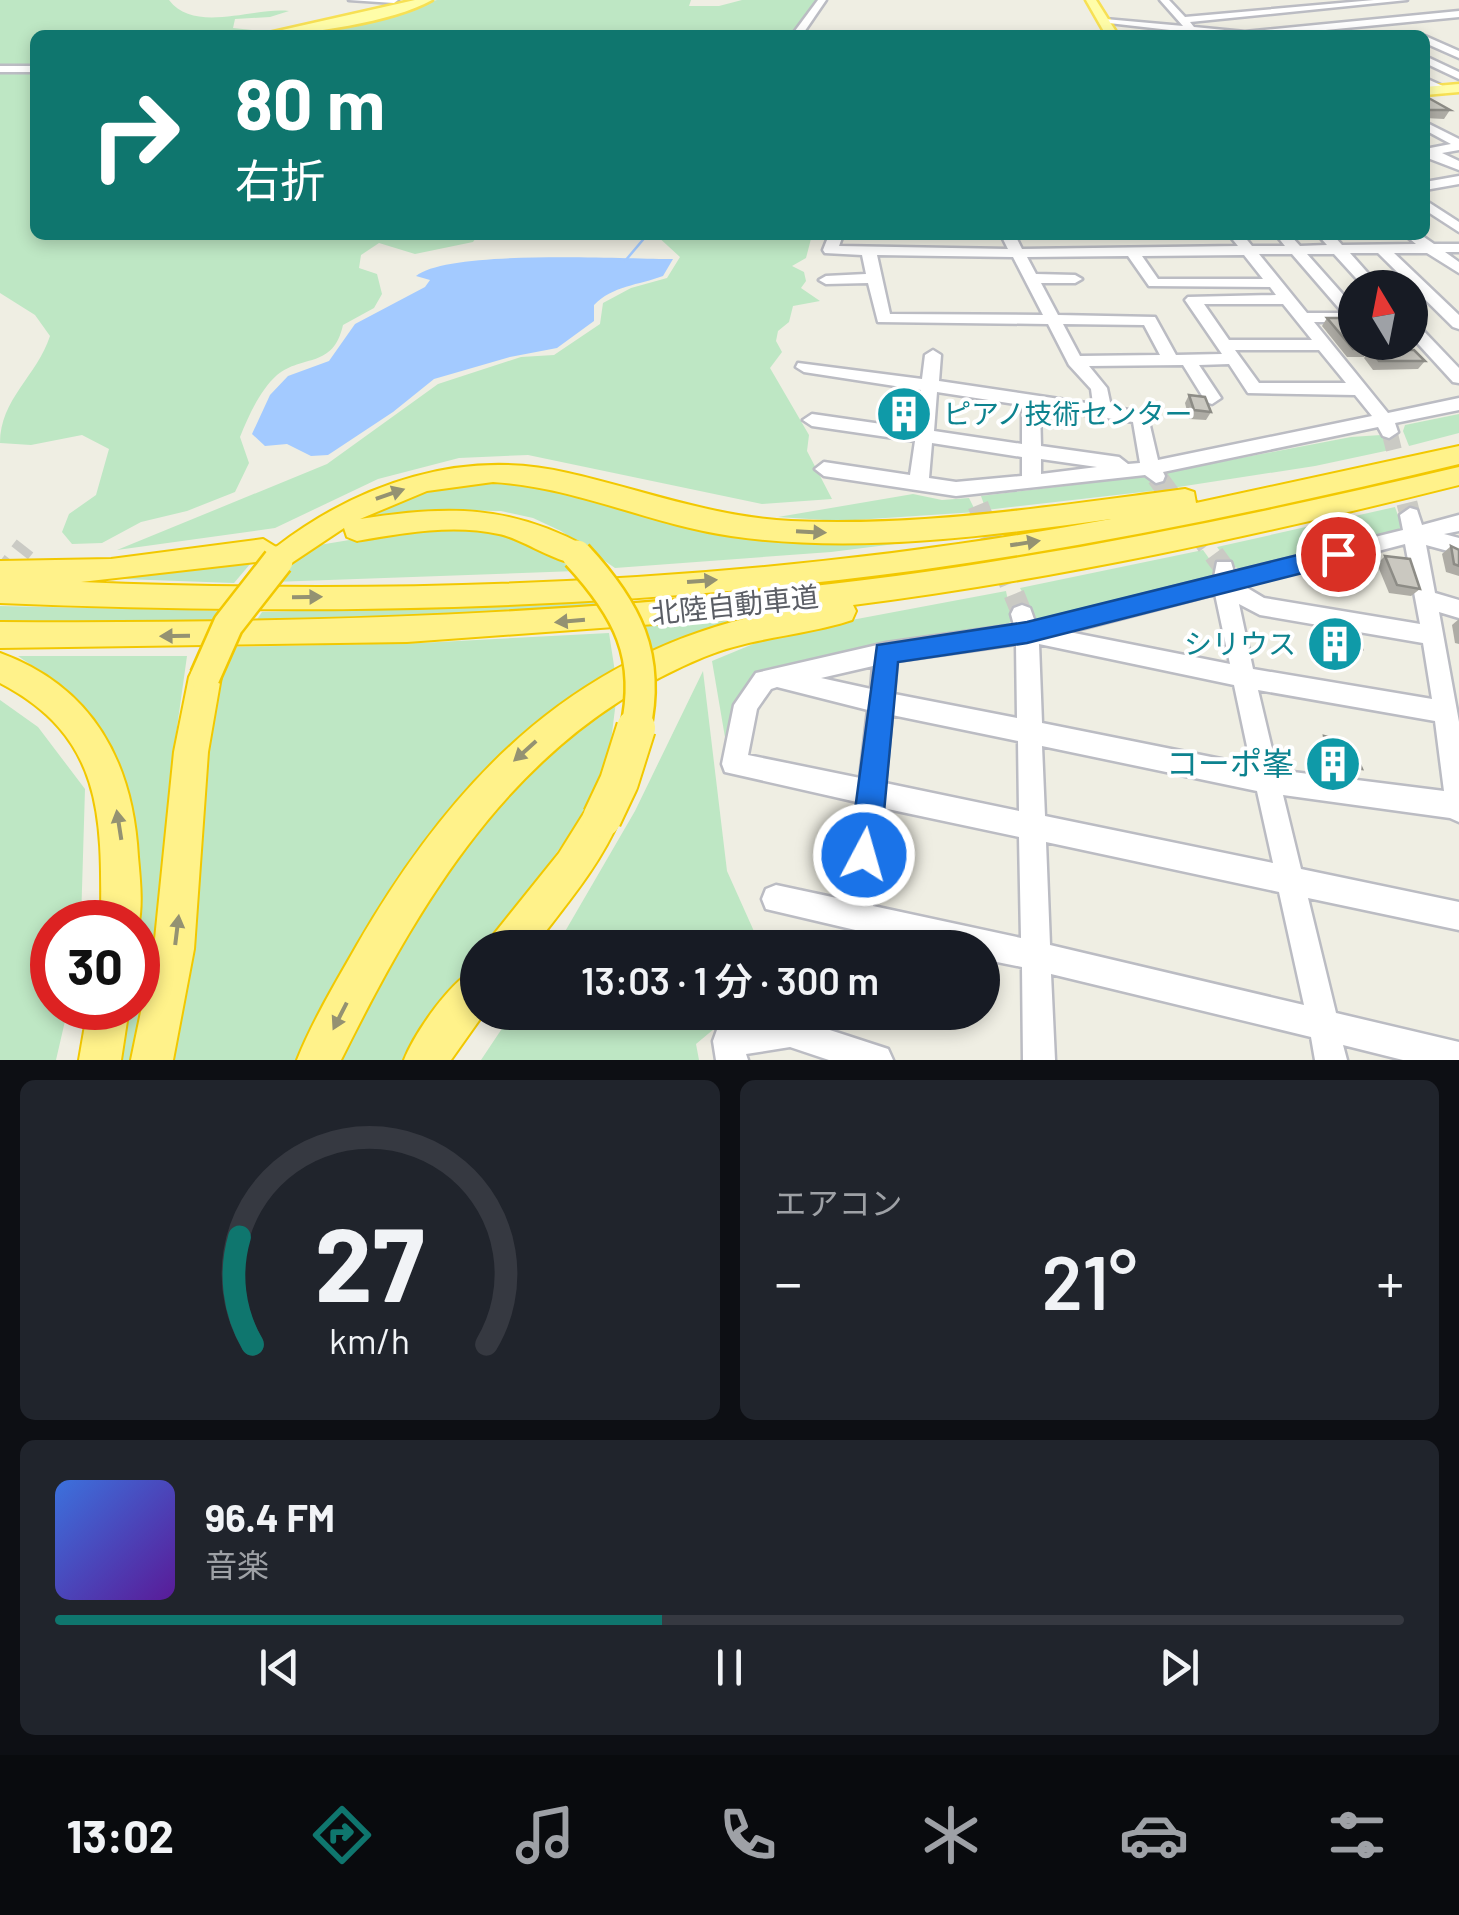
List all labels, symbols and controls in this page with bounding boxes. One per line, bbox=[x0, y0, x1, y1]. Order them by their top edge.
text: 80 m bbox=[235, 60, 385, 144]
icon: right bbox=[70, 70, 200, 200]
text: 右折 bbox=[235, 152, 325, 206]
north arrow bbox=[1338, 270, 1428, 360]
map controls bbox=[1338, 270, 1428, 360]
building icon: ピアノ技術センター bbox=[874, 384, 934, 444]
place label: ピアノ技術センター bbox=[943, 396, 1192, 430]
one-way arrow bbox=[376, 486, 406, 501]
pin bbox=[1296, 512, 1381, 597]
one-way arrow bbox=[795, 524, 827, 540]
icon: arrive bbox=[1311, 527, 1366, 582]
one-way arrow bbox=[1009, 535, 1041, 551]
one-way arrow bbox=[686, 572, 718, 588]
street label: 北陸自動車道 bbox=[650, 578, 820, 630]
one-way arrow bbox=[292, 589, 324, 605]
one-way arrow bbox=[553, 613, 585, 629]
building icon: シリウス bbox=[1305, 614, 1365, 674]
place label: シリウス bbox=[1184, 626, 1296, 660]
one-way arrow bbox=[158, 628, 190, 644]
building icon: コーポ峯 bbox=[1303, 734, 1363, 794]
one-way arrow bbox=[513, 740, 538, 762]
place label: コーポ峯 bbox=[1166, 743, 1294, 781]
position arrow bbox=[812, 803, 916, 907]
one-way arrow bbox=[110, 809, 126, 841]
speed limit sign: 30 bbox=[30, 900, 160, 1030]
one-way arrow bbox=[169, 914, 185, 945]
text: 13:03 · 1 分 · 300 m bbox=[581, 957, 879, 1003]
one-way arrow bbox=[332, 1001, 349, 1030]
text: エアコン bbox=[775, 1183, 903, 1221]
text: 27 bbox=[315, 1198, 425, 1323]
text: 21° bbox=[1042, 1235, 1137, 1325]
text: − bbox=[775, 1248, 802, 1314]
text: + bbox=[1376, 1248, 1404, 1314]
text: km/h bbox=[329, 1318, 410, 1361]
text: 96.4 FM bbox=[205, 1494, 335, 1540]
text: 音楽 bbox=[205, 1545, 269, 1583]
icon: previous bbox=[252, 1640, 307, 1695]
icon: pause bbox=[702, 1640, 757, 1695]
icon: next bbox=[1152, 1640, 1207, 1695]
icon: directions bbox=[307, 1800, 377, 1870]
icon: music bbox=[510, 1800, 580, 1870]
icon: phone bbox=[713, 1800, 783, 1870]
icon: climate bbox=[916, 1800, 986, 1870]
icon: car bbox=[1119, 1800, 1189, 1870]
icon: filters bbox=[1322, 1800, 1392, 1870]
text: 13:02 bbox=[67, 1808, 174, 1862]

